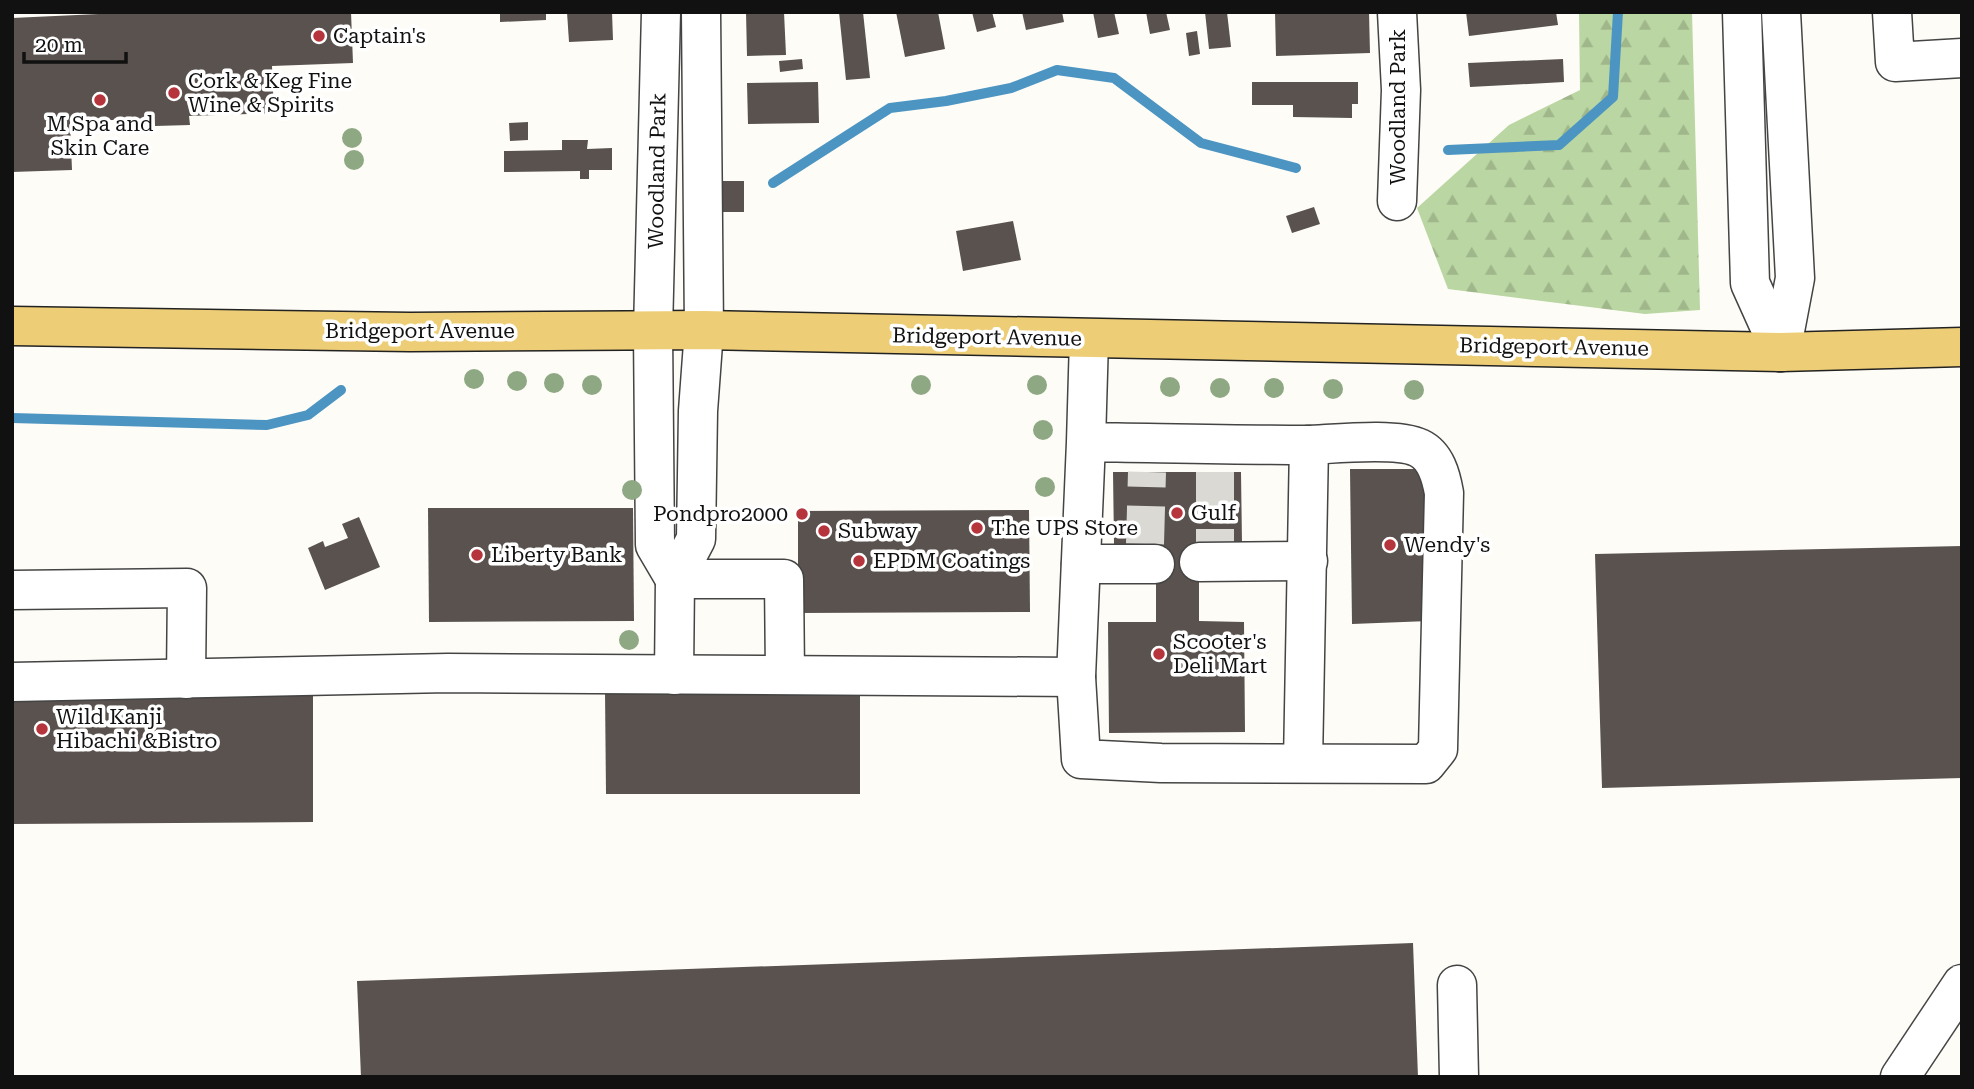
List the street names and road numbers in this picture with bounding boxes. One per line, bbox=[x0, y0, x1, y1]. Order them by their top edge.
street label: Woodland Park bbox=[1386, 29, 1410, 185]
street label: Woodland Park bbox=[644, 93, 670, 249]
street label: Bridgeport Avenue bbox=[325, 319, 515, 343]
street label: Bridgeport Avenue bbox=[892, 323, 1082, 351]
street label: Bridgeport Avenue bbox=[1459, 333, 1649, 361]

